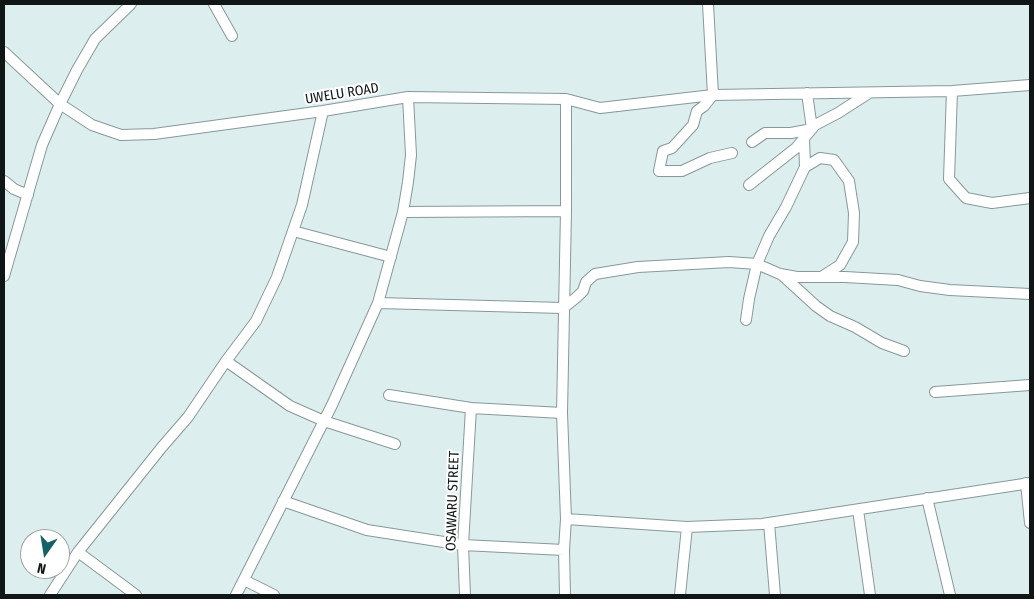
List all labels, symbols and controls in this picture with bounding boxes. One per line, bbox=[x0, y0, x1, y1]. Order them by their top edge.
street label: UWELU ROAD bbox=[304, 80, 380, 108]
street label: OSAWARU STREET bbox=[443, 451, 463, 551]
north arrow bbox=[20, 529, 70, 579]
text: N bbox=[36, 559, 48, 577]

